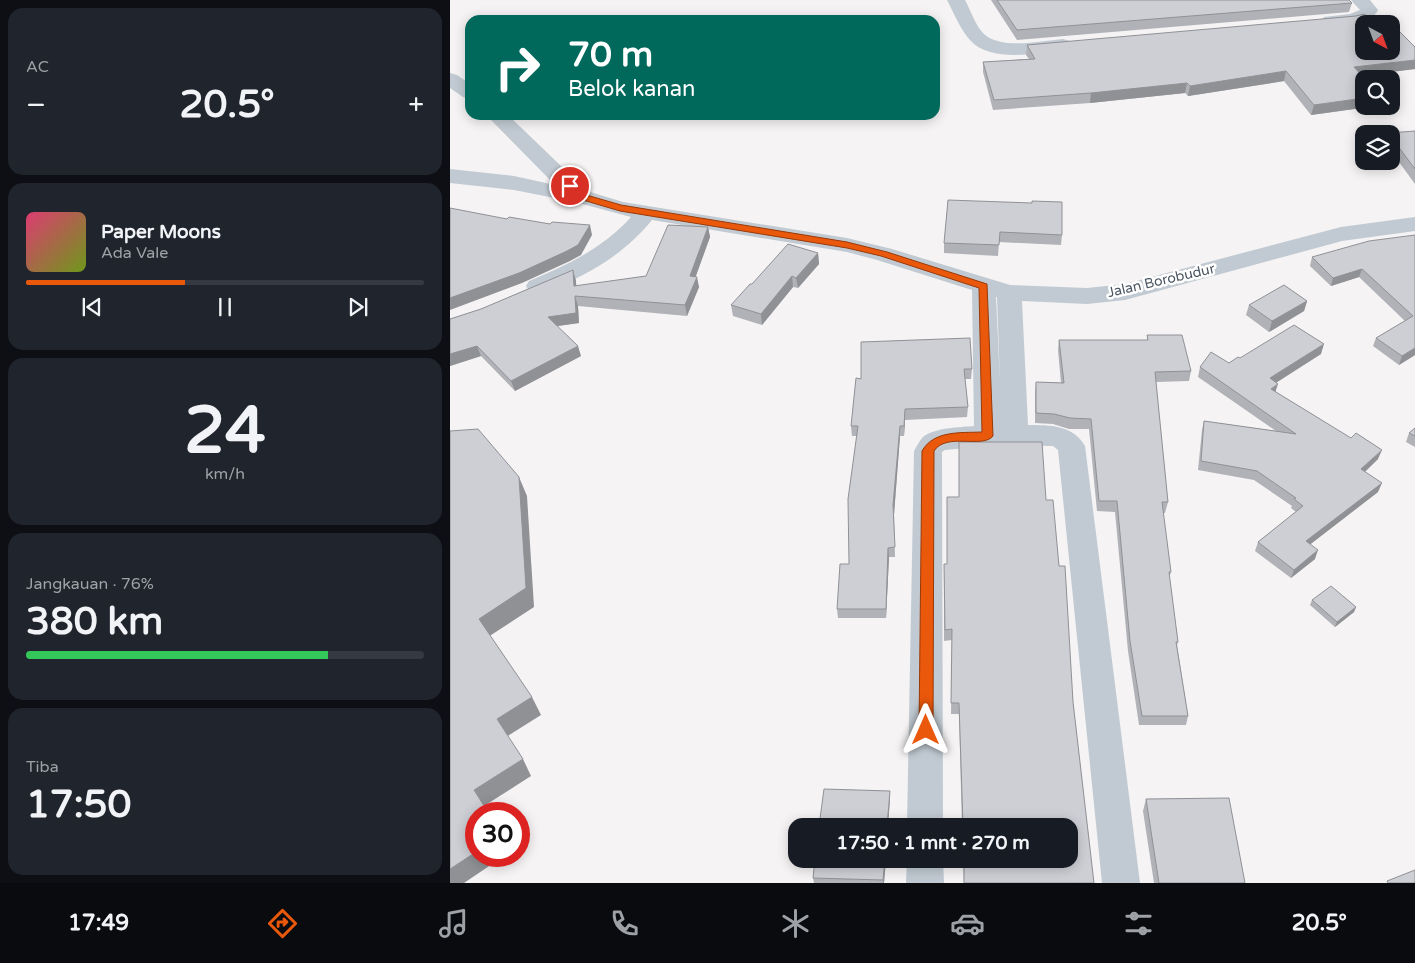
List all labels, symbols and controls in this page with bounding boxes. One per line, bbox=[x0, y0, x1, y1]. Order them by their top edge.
north arrow bbox=[1355, 15, 1400, 60]
map controls bbox=[1355, 15, 1400, 170]
text: 70 m bbox=[568, 34, 653, 76]
icon: right bbox=[485, 35, 550, 100]
text: AC bbox=[26, 57, 49, 77]
button: search bbox=[1355, 70, 1400, 115]
text: Belok kanan bbox=[568, 76, 695, 102]
text: 20.5° bbox=[180, 82, 275, 128]
text: − bbox=[26, 88, 46, 122]
text: + bbox=[408, 88, 424, 122]
button: layers bbox=[1355, 125, 1400, 170]
pin bbox=[549, 165, 591, 207]
icon: arrive bbox=[556, 172, 584, 200]
text: Paper Moons bbox=[101, 221, 221, 243]
text: Ada Vale bbox=[101, 243, 168, 263]
street label: Jalan Borobudur bbox=[1106, 260, 1217, 301]
icon: previous bbox=[78, 293, 106, 321]
icon: pause bbox=[211, 293, 239, 321]
icon: next bbox=[344, 293, 372, 321]
text: 24 bbox=[184, 392, 266, 471]
text: km/h bbox=[205, 464, 245, 484]
text: Jangkauan · 76% bbox=[26, 574, 154, 594]
text: 380 km bbox=[26, 599, 163, 645]
position arrow bbox=[899, 703, 951, 755]
text: Tiba bbox=[26, 757, 59, 777]
text: 17:50 bbox=[26, 782, 131, 828]
speed limit sign: 30 bbox=[465, 802, 530, 867]
text: 17:50 · 1 mnt · 270 m bbox=[836, 832, 1030, 854]
icon: directions bbox=[265, 906, 300, 941]
icon: music bbox=[436, 906, 471, 941]
icon: phone bbox=[607, 906, 642, 941]
icon: climate bbox=[778, 906, 813, 941]
icon: car bbox=[950, 906, 985, 941]
icon: filters bbox=[1121, 906, 1156, 941]
text: 17:49 bbox=[68, 910, 129, 936]
text: 20.5° bbox=[1292, 910, 1347, 936]

